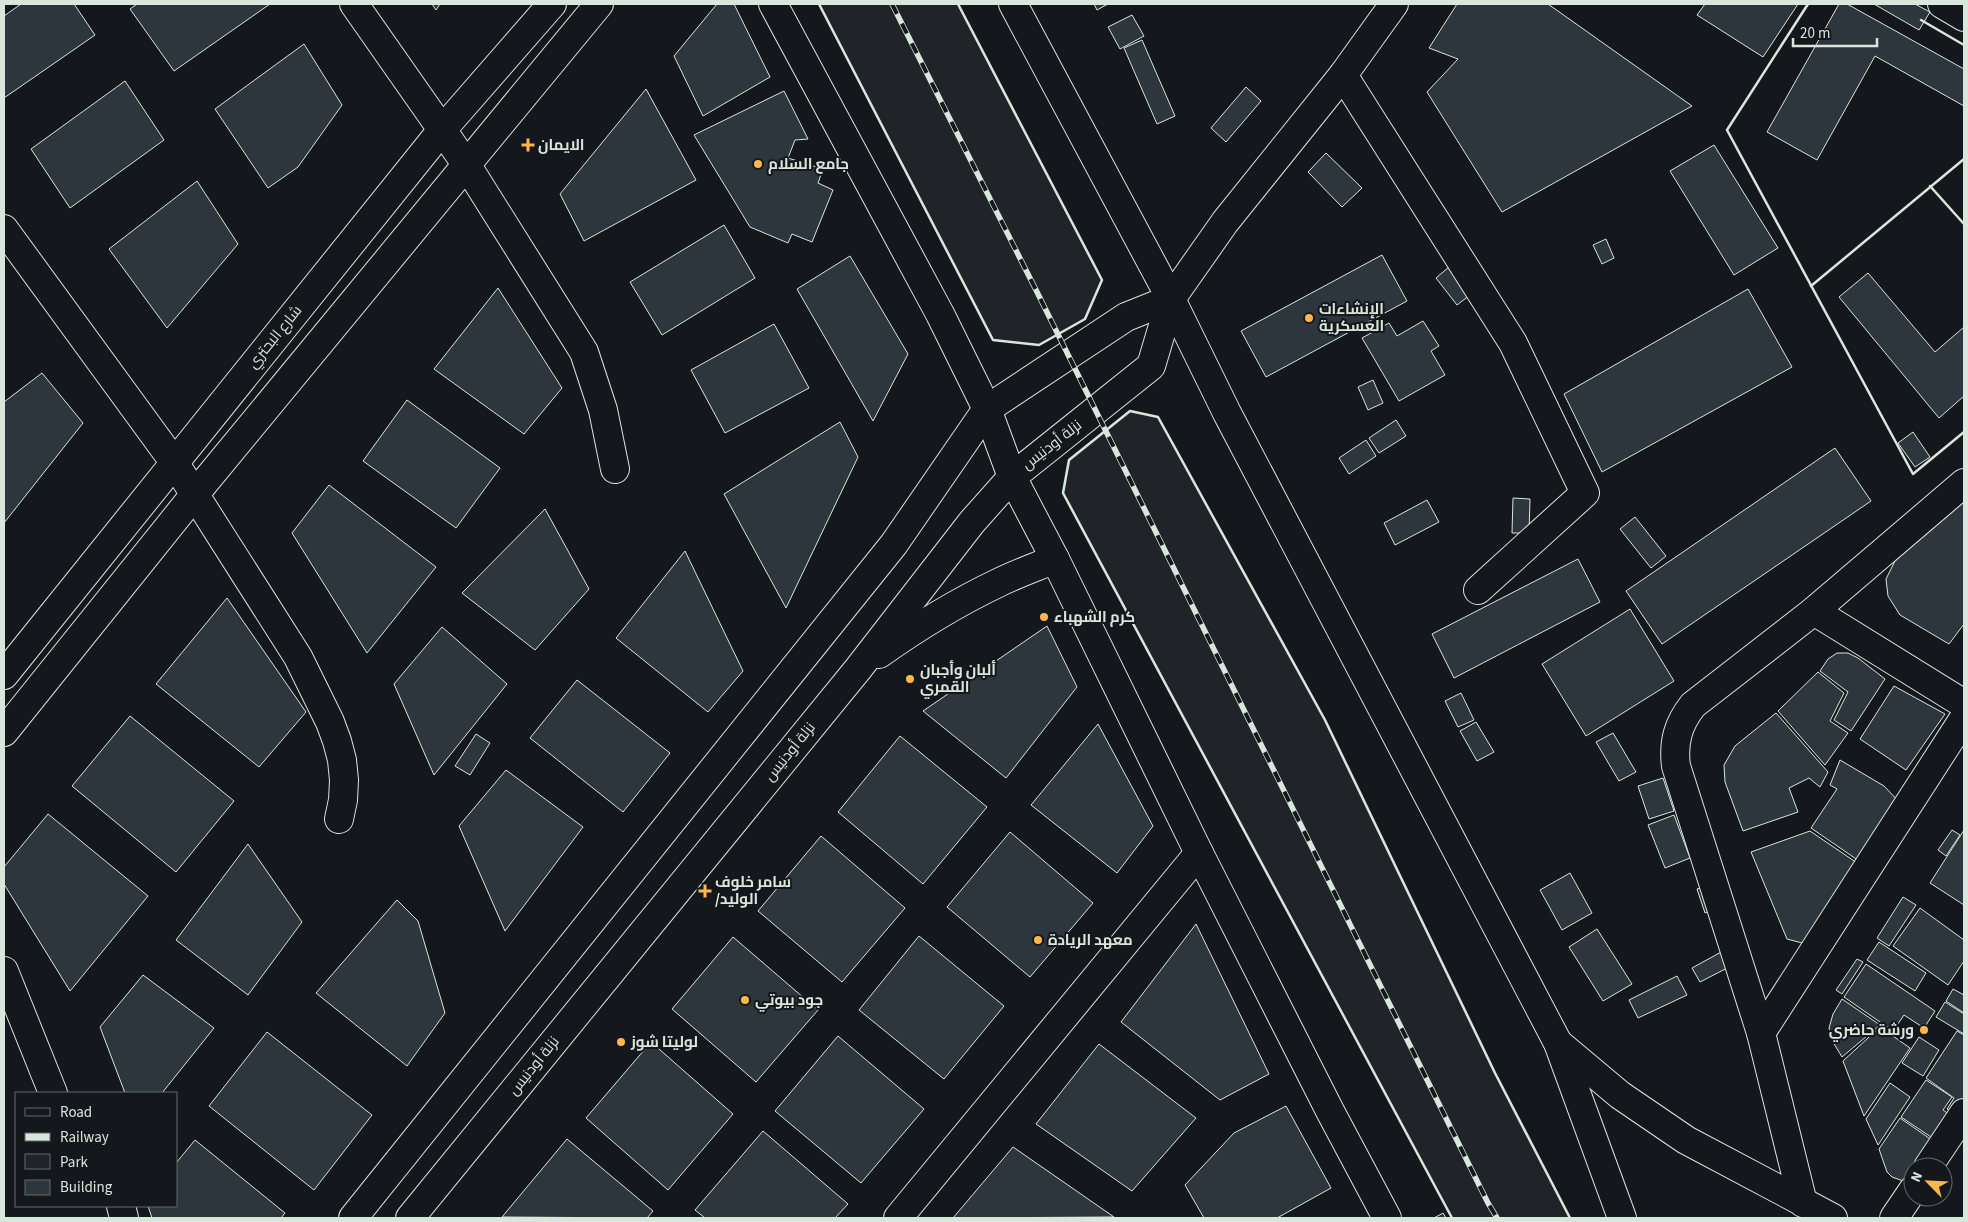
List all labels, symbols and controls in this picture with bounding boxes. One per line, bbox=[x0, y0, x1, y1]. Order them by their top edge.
scale bar bbox=[1793, 15, 1877, 47]
text: 20 m bbox=[1800, 23, 1830, 44]
place label: الايمان bbox=[538, 135, 585, 156]
marker: الايمان bbox=[522, 139, 534, 151]
place label: جامع السلام bbox=[768, 154, 849, 175]
marker: جامع السلام bbox=[752, 158, 764, 170]
place label: الإنشاءات العسكرية bbox=[1319, 299, 1384, 337]
street label: شارع البحتري bbox=[243, 301, 308, 374]
marker: الإنشاءات العسكرية bbox=[1303, 312, 1315, 324]
street label: نزلة أودنيس bbox=[1018, 415, 1086, 475]
place label: كرم الشهباء bbox=[1054, 607, 1135, 628]
marker: كرم الشهباء bbox=[1038, 611, 1050, 623]
place label: ألبان وأجبان القمري bbox=[920, 660, 996, 699]
marker: ألبان وأجبان القمري bbox=[904, 673, 916, 685]
street label: نزلة أودنيس bbox=[760, 718, 820, 786]
place label: سامر خلوف /الوليد bbox=[715, 872, 791, 910]
marker: سامر خلوف /الوليد bbox=[699, 885, 711, 897]
place label: معهد الريادة bbox=[1048, 930, 1133, 951]
marker: معهد الريادة bbox=[1032, 934, 1044, 946]
place label: جود بيوتي bbox=[755, 990, 823, 1012]
marker: جود بيوتي bbox=[739, 994, 751, 1006]
place label: ورشة حاضري bbox=[1829, 1020, 1914, 1042]
marker: ورشة حاضري bbox=[1918, 1024, 1930, 1036]
street label: نزلة أودنيس bbox=[504, 1032, 564, 1100]
place label: لوليتا شوز bbox=[630, 1032, 698, 1053]
marker: لوليتا شوز bbox=[615, 1036, 627, 1048]
legend bbox=[15, 1092, 178, 1207]
text: Road bbox=[60, 1102, 92, 1123]
text: Railway bbox=[60, 1127, 109, 1148]
text: Park bbox=[60, 1152, 89, 1173]
north arrow bbox=[1903, 1157, 1953, 1207]
text: N bbox=[1906, 1169, 1928, 1185]
text: Building bbox=[60, 1177, 113, 1198]

